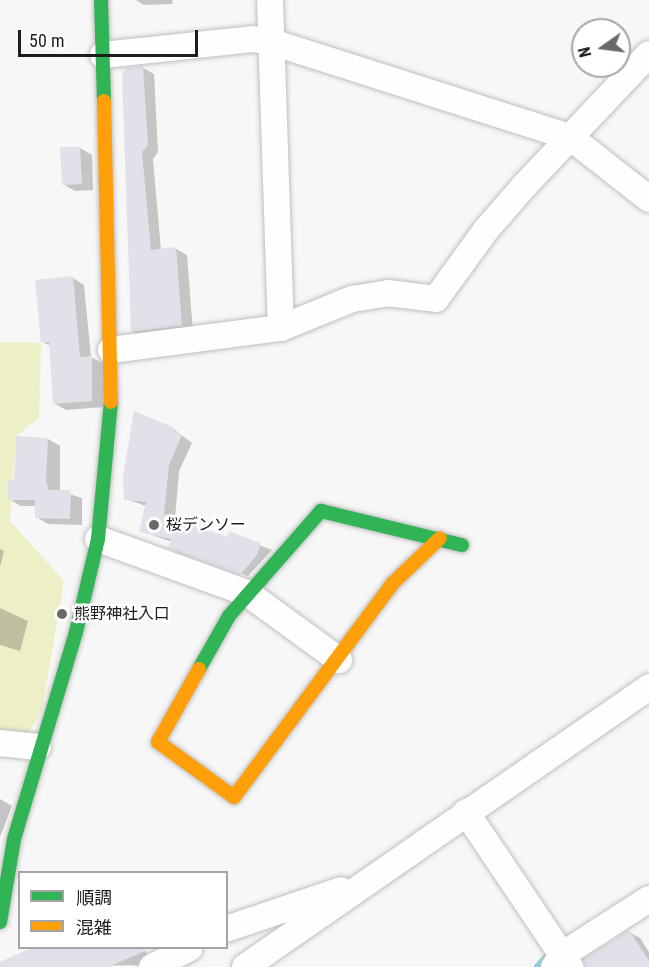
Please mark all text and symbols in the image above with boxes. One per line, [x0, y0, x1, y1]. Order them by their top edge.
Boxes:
scale bar [21, 18, 201, 56]
north arrow [571, 18, 631, 78]
text: 50 m [29, 30, 64, 51]
text: N [575, 45, 595, 59]
place label: 桜デンソー [166, 515, 246, 535]
marker: 桜デンソー [147, 518, 161, 532]
place label: 熊野神社入口 [74, 604, 170, 624]
marker: 熊野神社入口 [55, 607, 69, 621]
legend [18, 871, 228, 949]
text: 順調 [76, 887, 112, 908]
text: 混雑 [76, 917, 112, 938]

